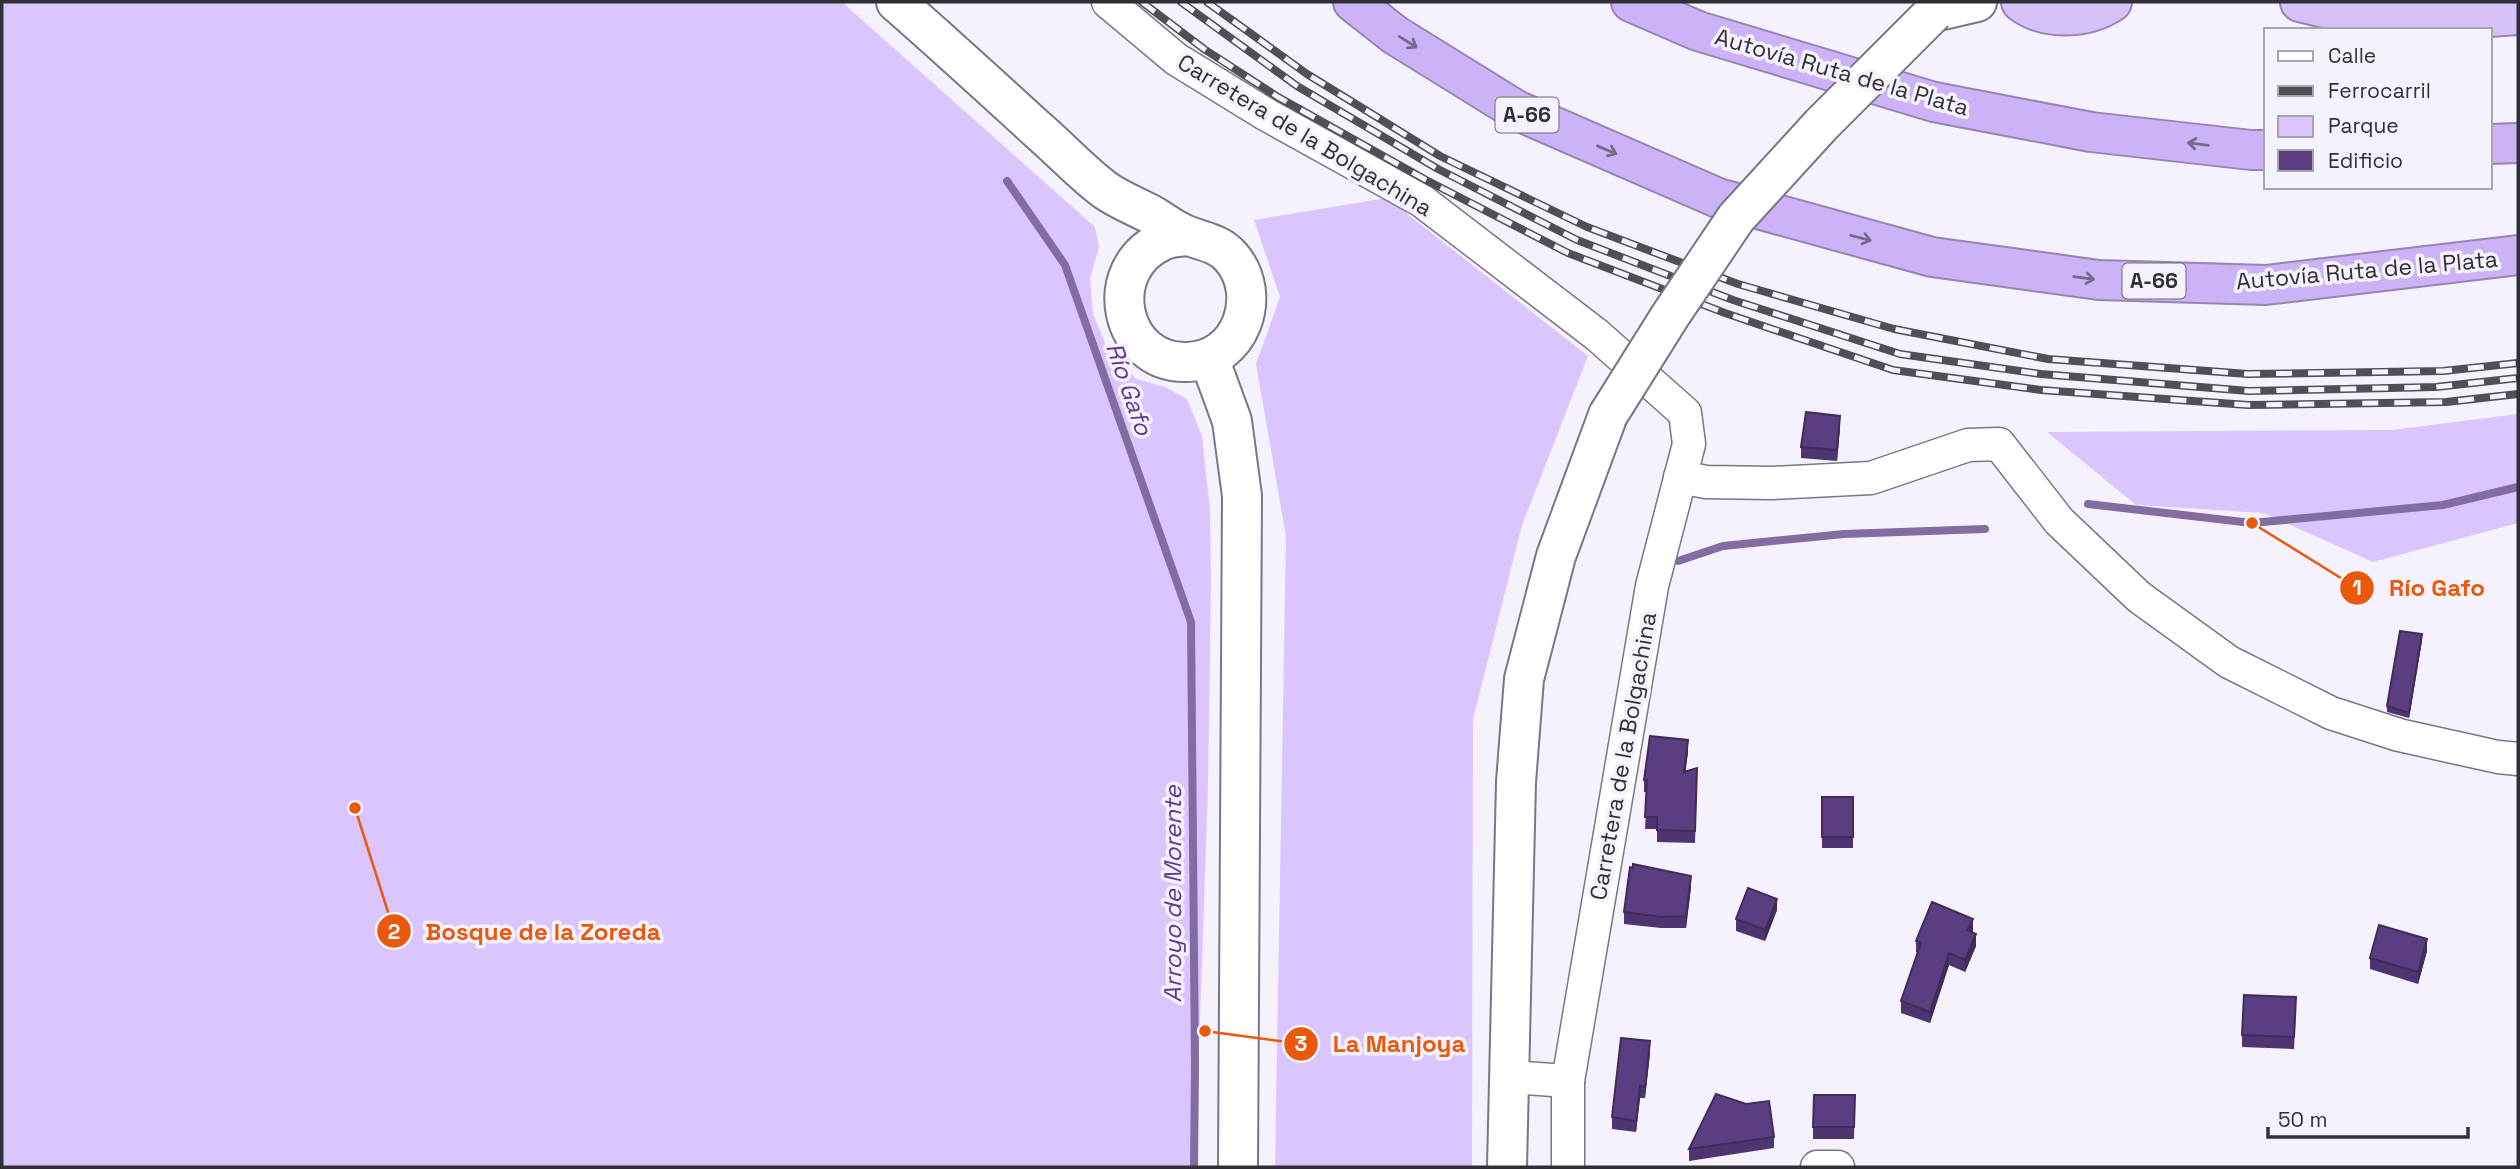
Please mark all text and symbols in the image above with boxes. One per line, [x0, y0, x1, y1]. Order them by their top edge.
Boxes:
street label: Autovía Ruta de la Plata [1712, 21, 1972, 123]
legend [2264, 28, 2492, 189]
one-way arrow [1397, 36, 1417, 50]
text: Calle [2328, 42, 2376, 69]
street label: Carretera de la Bolgachina [1172, 47, 1438, 223]
text: Ferrocarril [2328, 77, 2431, 104]
road number: A-66 [1496, 97, 1558, 132]
text: Parque [2328, 112, 2399, 139]
one-way arrow [2188, 138, 2210, 151]
one-way arrow [1596, 144, 1618, 157]
text: Edificio [2328, 147, 2403, 174]
one-way arrow [1849, 232, 1872, 245]
street label: Autovía Ruta de la Plata [2235, 244, 2499, 296]
road number: A-66 [2122, 264, 2186, 298]
one-way arrow [2072, 271, 2095, 284]
water label: Río Gafo [1099, 339, 1160, 440]
callout: Río Gafo [2340, 565, 2499, 610]
text: Río Gafo [2389, 572, 2485, 603]
text: 1 [2352, 574, 2362, 601]
street label: Carretera de la Bolgachina [1583, 610, 1663, 902]
water label: Arroyo de Morente [1157, 785, 1188, 1002]
callout: Bosque de la Zoreda [376, 909, 674, 954]
text: Bosque de la Zoreda [425, 916, 661, 947]
text: 2 [388, 918, 400, 945]
callout: La Manjoya [1283, 1022, 1479, 1067]
text: La Manjoya [1333, 1028, 1465, 1059]
text: 3 [1295, 1030, 1307, 1057]
scale bar [2268, 1096, 2468, 1140]
text: 50 m [2278, 1106, 2328, 1133]

